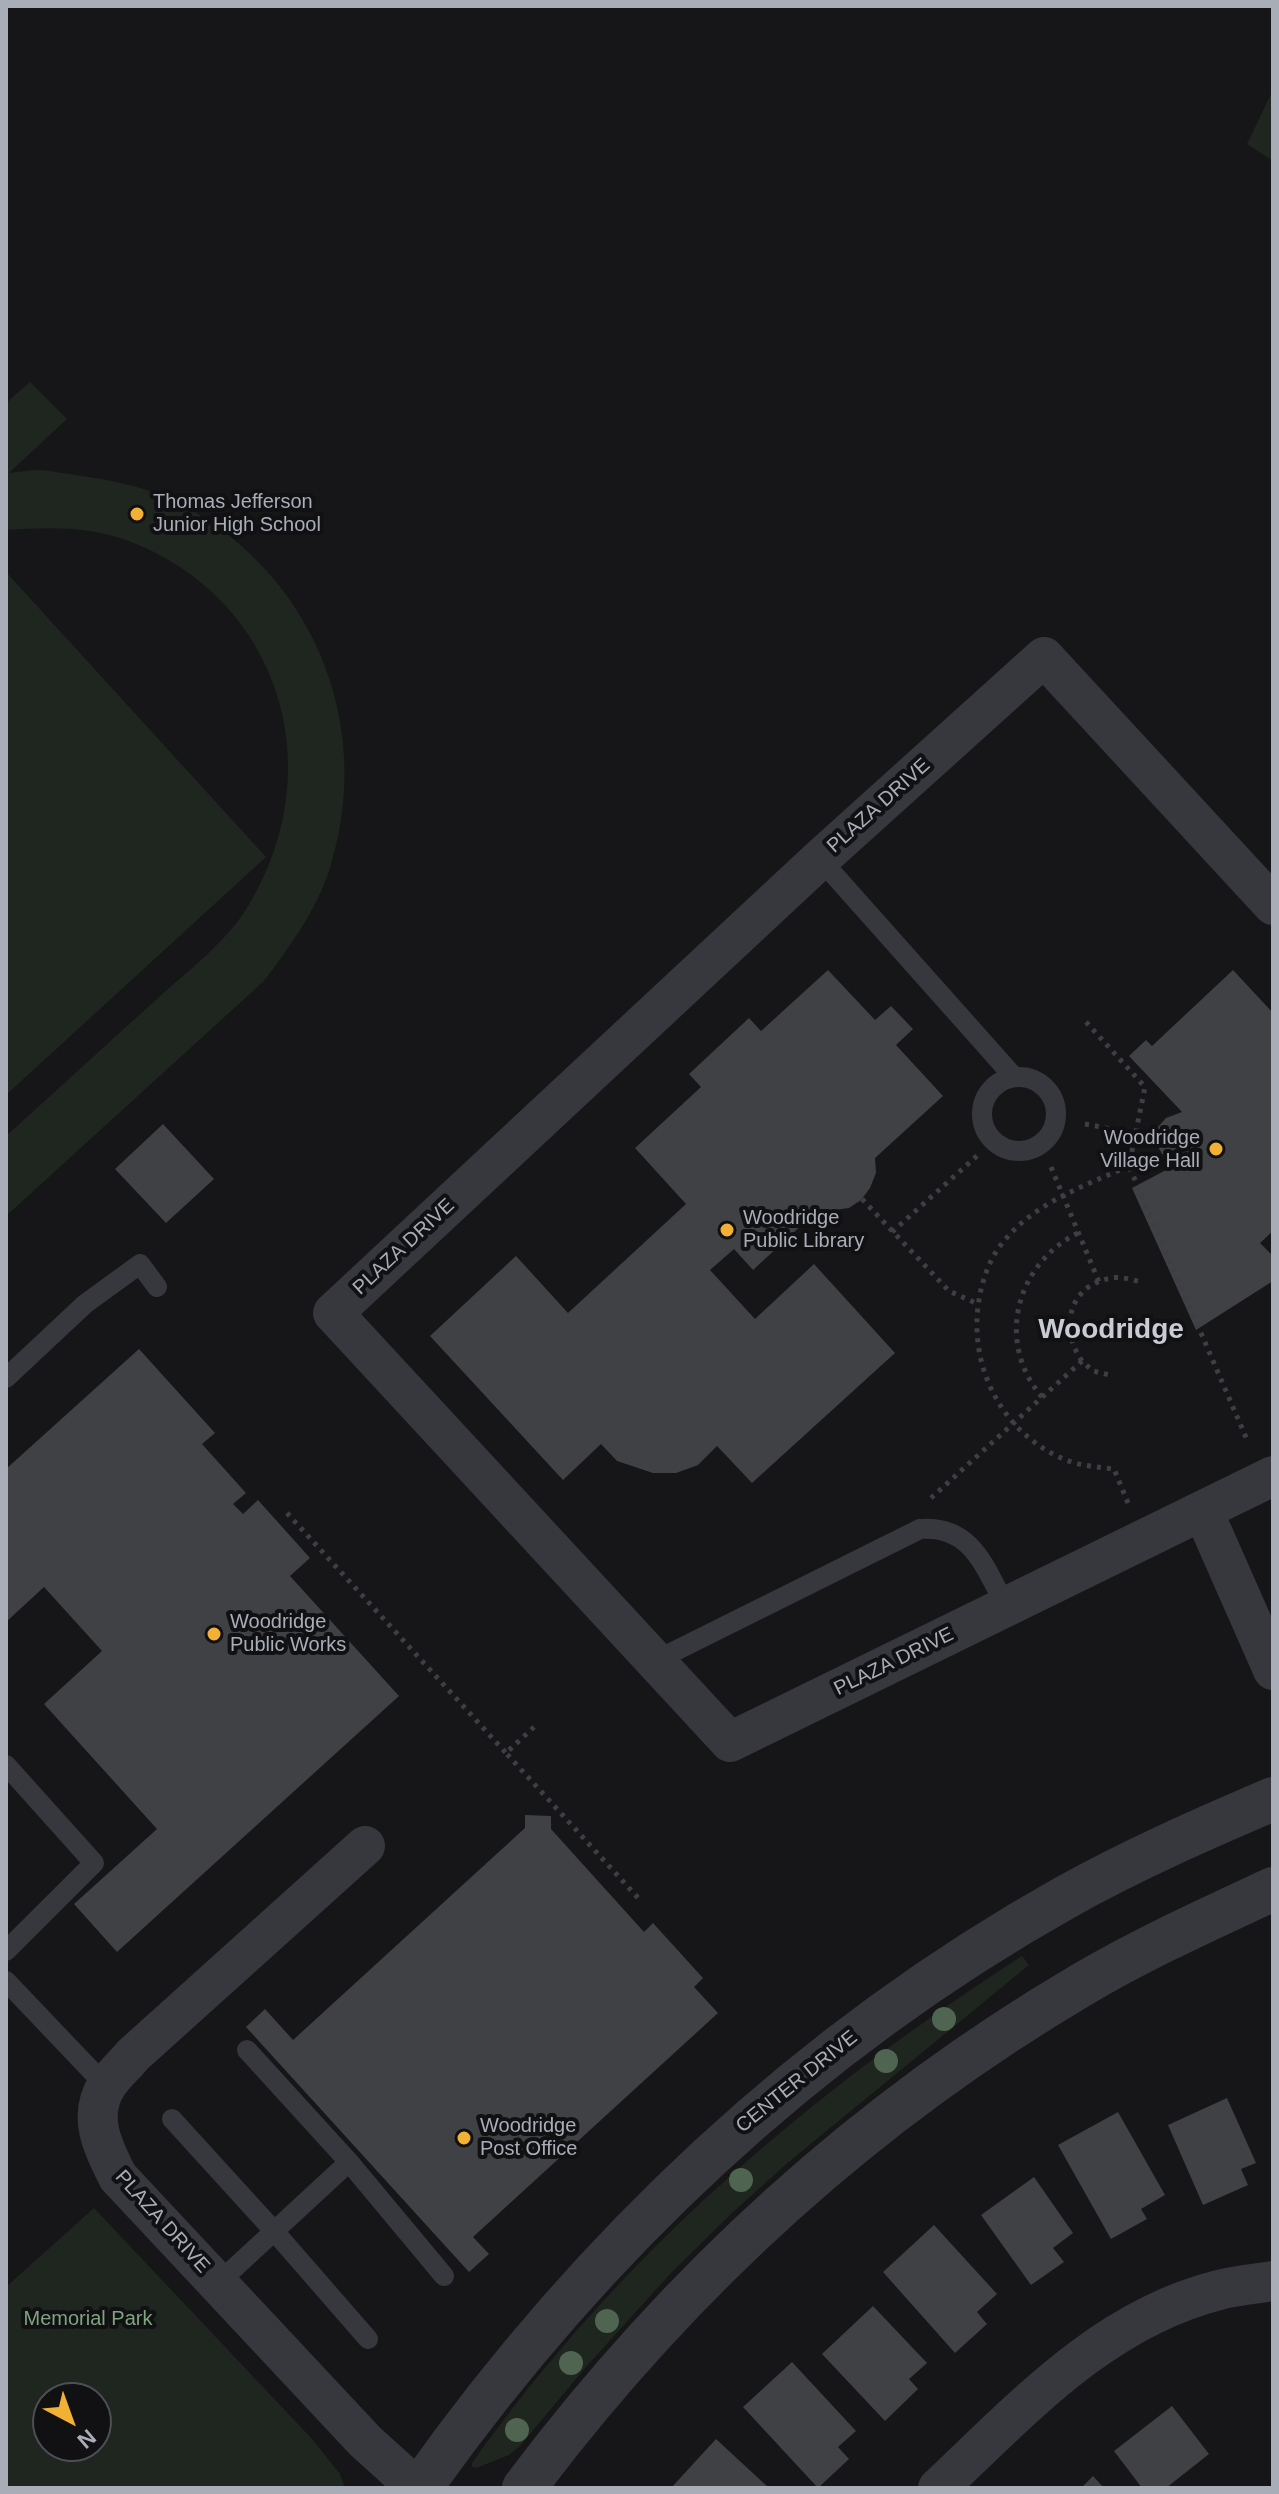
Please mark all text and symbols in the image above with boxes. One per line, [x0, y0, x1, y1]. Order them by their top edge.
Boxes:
place label: Thomas Jefferson Junior High School [153, 490, 321, 537]
marker: Thomas Jefferson Junior High School [128, 505, 146, 523]
street label: PLAZA DRIVE [823, 754, 935, 858]
place label: Woodridge Village Hall [1100, 1126, 1200, 1173]
marker: Woodridge Village Hall [1207, 1140, 1225, 1158]
street label: PLAZA DRIVE [348, 1194, 460, 1300]
place label: Woodridge Public Library [743, 1206, 864, 1253]
marker: Woodridge Public Library [718, 1221, 736, 1239]
district label: Woodridge [1038, 1313, 1184, 1347]
place label: Woodridge Public Works [230, 1610, 346, 1657]
street label: PLAZA DRIVE [830, 1623, 958, 1701]
marker: Woodridge Public Works [205, 1625, 223, 1643]
street label: CENTER DRIVE [732, 2026, 862, 2138]
place label: Woodridge Post Office [480, 2114, 577, 2161]
marker: Woodridge Post Office [455, 2129, 473, 2147]
street label: PLAZA DRIVE [110, 2166, 214, 2278]
park label: Memorial Park [24, 2307, 152, 2331]
north arrow [32, 2382, 112, 2462]
text: N [73, 2424, 101, 2454]

